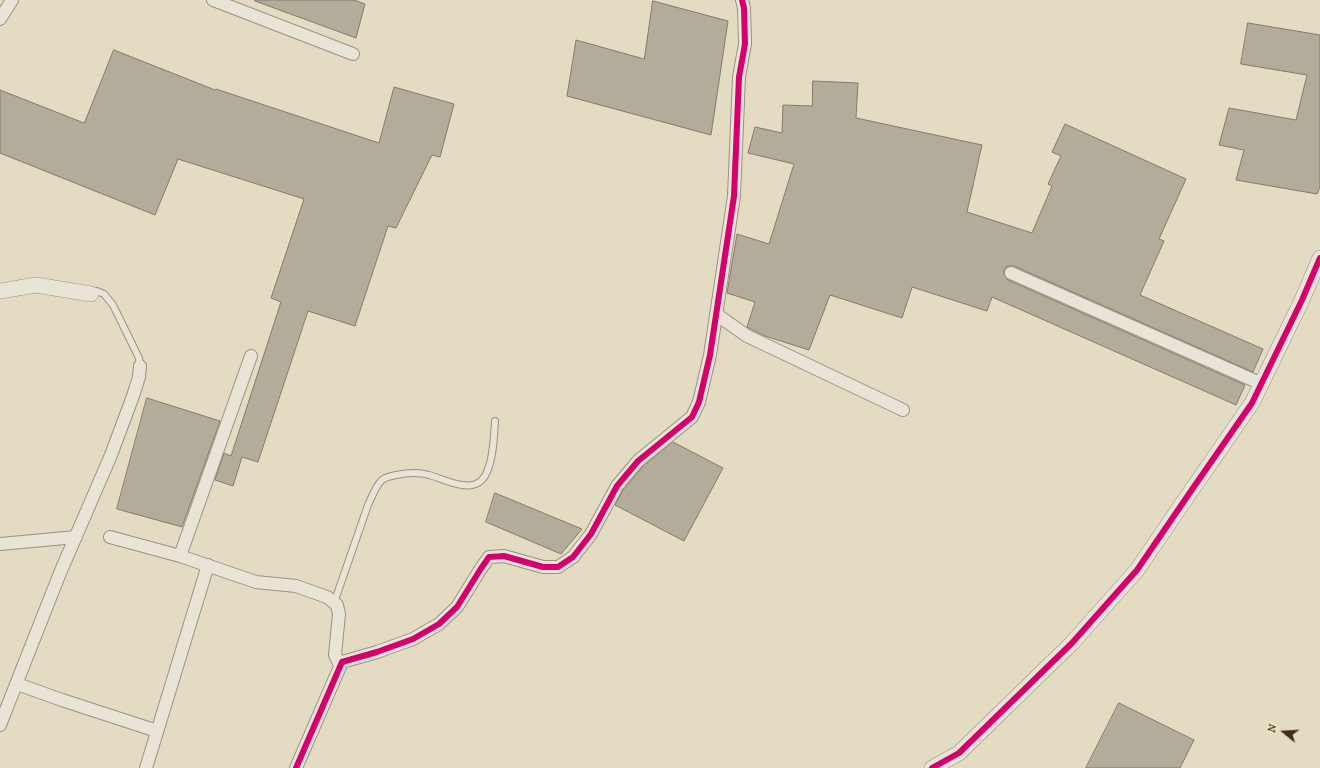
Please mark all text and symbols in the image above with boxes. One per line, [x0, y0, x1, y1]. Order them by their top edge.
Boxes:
north arrow [1264, 712, 1304, 752]
text: N [1265, 722, 1280, 734]

